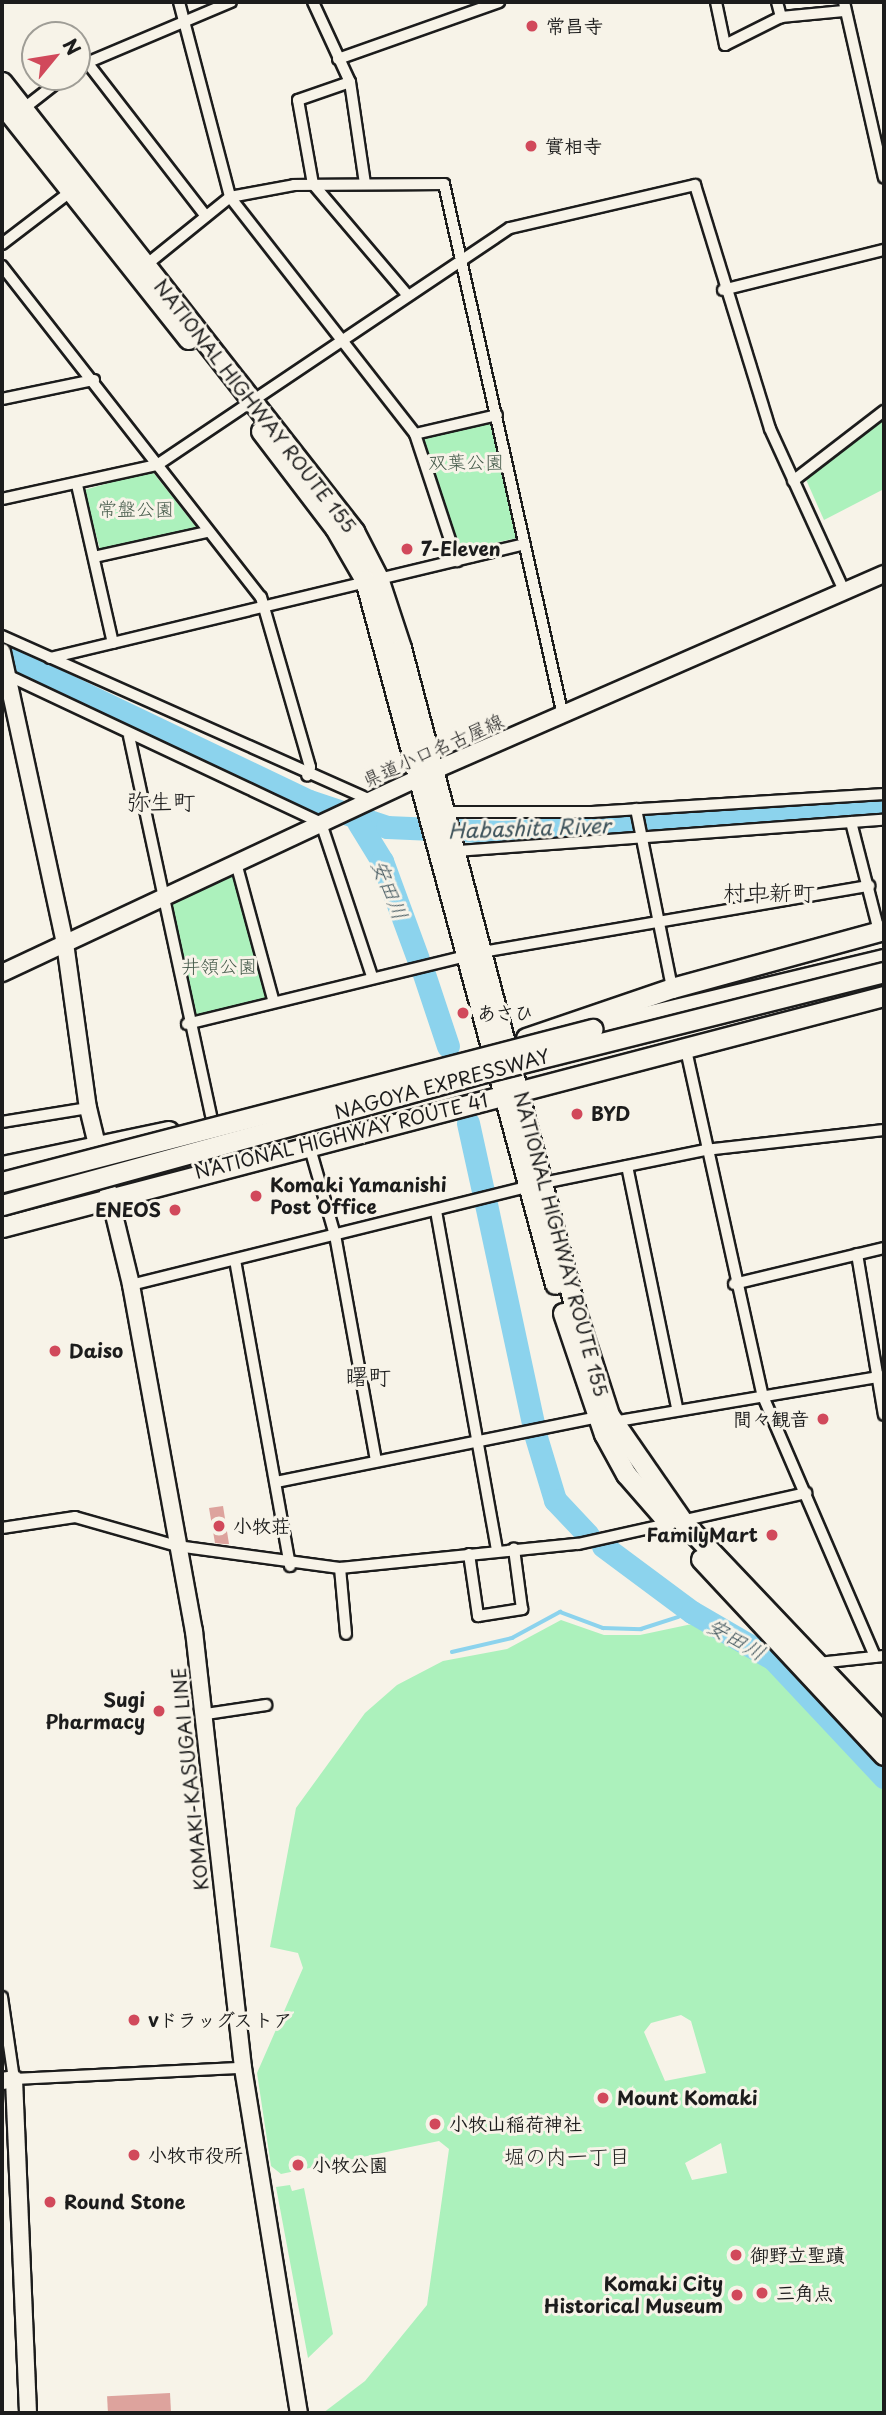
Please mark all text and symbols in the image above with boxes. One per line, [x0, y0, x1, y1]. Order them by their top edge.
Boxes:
place label: 常昌寺 [546, 15, 603, 37]
marker: 常昌寺 [524, 18, 540, 34]
north arrow [21, 21, 91, 91]
text: N [57, 33, 88, 60]
place label: 實相寺 [545, 135, 602, 157]
marker: 實相寺 [523, 138, 539, 154]
street label: NATIONAL HIGHWAY ROUTE 155 [149, 275, 361, 537]
park label: 双葉公園 [428, 451, 504, 473]
park label: 常盤公園 [98, 498, 174, 520]
place label: 7-Eleven [421, 538, 501, 560]
marker: 7-Eleven [399, 541, 415, 557]
street label: 県道小口名古屋線 [359, 709, 507, 791]
district label: 弥生町 [127, 787, 195, 815]
water label: Habashita River [447, 812, 611, 842]
water label: 安田川 [368, 855, 414, 923]
district label: 村中新町 [723, 878, 815, 906]
park label: 井領公園 [181, 955, 257, 977]
place label: あさひ [477, 1002, 534, 1024]
marker: あさひ [455, 1005, 471, 1021]
street label: NAGOYA EXPRESSWAY [333, 1044, 551, 1124]
street label: NATIONAL HIGHWAY ROUTE 41 [191, 1088, 491, 1184]
street label: NATIONAL HIGHWAY ROUTE 155 [509, 1089, 613, 1399]
place label: BYD [591, 1103, 630, 1125]
marker: BYD [569, 1106, 585, 1122]
place label: Komaki Yamanishi Post Office [270, 1174, 447, 1218]
marker: Komaki Yamanishi Post Office [248, 1188, 264, 1204]
place label: ENEOS [95, 1199, 161, 1221]
marker: ENEOS [167, 1202, 183, 1218]
place label: Daiso [69, 1340, 123, 1362]
marker: Daiso [47, 1343, 63, 1359]
district label: 曙町 [345, 1362, 391, 1390]
place label: 間々観音 [733, 1408, 809, 1430]
marker: 間々観音 [815, 1411, 831, 1427]
place label: 小牧荘 [233, 1515, 290, 1537]
marker: 小牧荘 [211, 1518, 227, 1534]
place label: FamilyMart [646, 1524, 758, 1546]
marker: FamilyMart [764, 1527, 780, 1543]
water label: 安田川 [703, 1611, 771, 1665]
street label: KOMAKI-KASUGAI LINE [167, 1666, 213, 1892]
place label: Sugi Pharmacy [45, 1689, 145, 1733]
marker: Sugi Pharmacy [151, 1703, 167, 1719]
place label: vドラッグストア [148, 2009, 292, 2031]
marker: vドラッグストア [126, 2012, 142, 2028]
place label: Mount Komaki [617, 2087, 758, 2109]
marker: Mount Komaki [595, 2090, 611, 2106]
place label: 小牧山稲荷神社 [449, 2113, 582, 2135]
marker: 小牧山稲荷神社 [427, 2116, 443, 2132]
district label: 堀の内一丁目 [504, 2142, 630, 2168]
place label: 小牧市役所 [148, 2144, 243, 2166]
marker: 小牧市役所 [126, 2147, 142, 2163]
place label: 小牧公園 [312, 2154, 388, 2176]
marker: 小牧公園 [290, 2157, 306, 2173]
place label: Round Stone [64, 2191, 184, 2213]
marker: Round Stone [42, 2194, 58, 2210]
place label: 御野立聖蹟 [750, 2244, 845, 2266]
marker: 御野立聖蹟 [728, 2247, 744, 2263]
place label: Komaki City Historical Museum [544, 2273, 723, 2317]
place label: 三角点 [776, 2282, 833, 2304]
marker: 三角点 [754, 2285, 770, 2301]
marker: Komaki City Historical Museum [729, 2287, 745, 2303]

